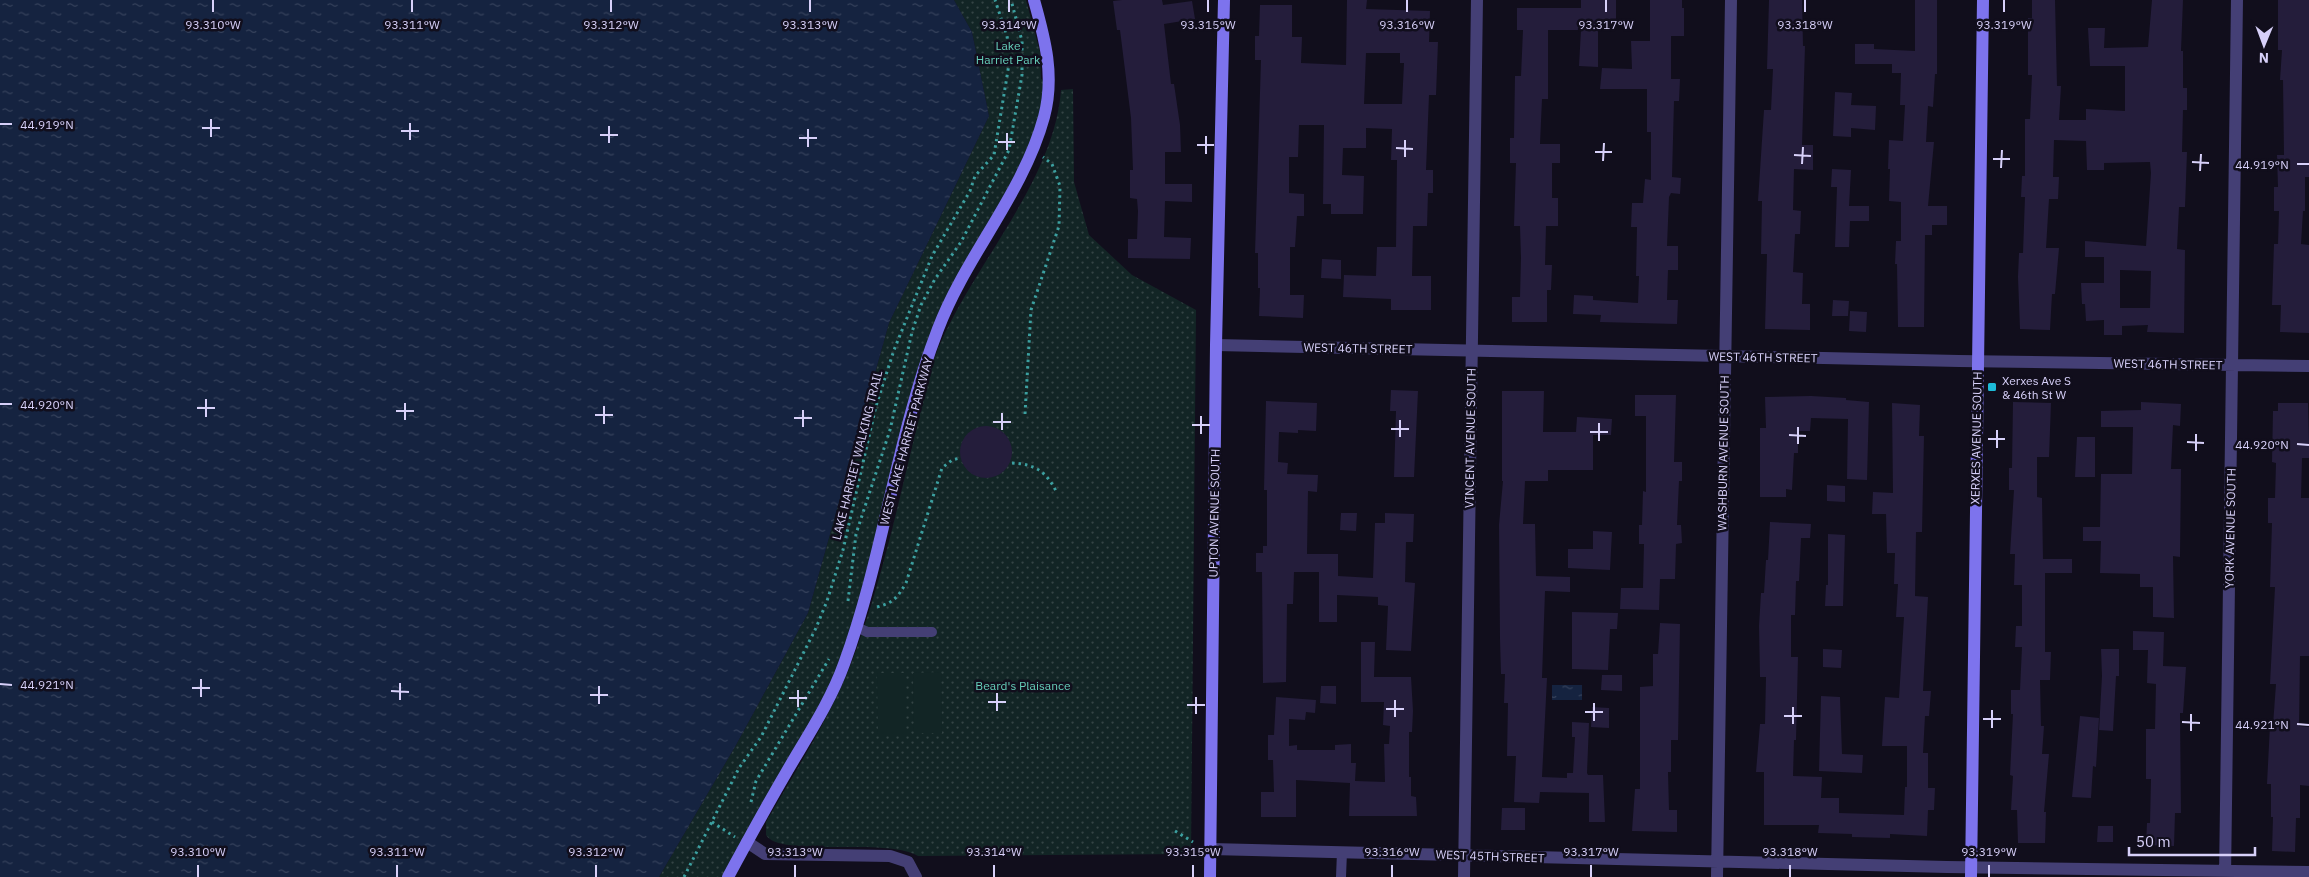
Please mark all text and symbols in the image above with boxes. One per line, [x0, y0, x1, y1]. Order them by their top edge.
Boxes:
text: 93.310°W [185, 17, 241, 32]
text: 93.311°W [384, 17, 440, 32]
text: 93.312°W [583, 17, 639, 32]
text: 93.313°W [782, 17, 838, 32]
text: 93.314°W [981, 17, 1037, 32]
text: 93.315°W [1180, 17, 1236, 32]
text: 93.316°W [1379, 17, 1435, 32]
text: 93.317°W [1578, 17, 1634, 32]
text: 93.318°W [1777, 17, 1833, 32]
text: 93.319°W [1976, 17, 2032, 32]
north arrow [2239, 20, 2289, 70]
park label: Lake Harriet Park [976, 38, 1041, 67]
text: N [2259, 49, 2269, 67]
text: 44.919°N [20, 117, 74, 132]
text: 44.919°N [2235, 157, 2289, 172]
street label: WEST 46TH STREET [1303, 340, 1413, 356]
street label: WEST 46TH STREET [1708, 349, 1818, 365]
street label: WEST LAKE HARRIET PARKWAY [876, 356, 936, 526]
street label: WEST 46TH STREET [2113, 356, 2223, 372]
street label: VINCENT AVENUE SOUTH [1461, 368, 1479, 508]
street label: LAKE HARRIET WALKING TRAIL [829, 369, 885, 541]
street label: XERXES AVENUE SOUTH [1967, 371, 1985, 505]
place label: Xerxes Ave S & 46th St W [2002, 373, 2071, 402]
street label: WASHBURN AVENUE SOUTH [1714, 375, 1732, 531]
marker: Xerxes Ave S & 46th St W [1986, 381, 1998, 393]
text: 44.920°N [20, 397, 74, 412]
text: 44.920°N [2235, 437, 2289, 452]
street label: UPTON AVENUE SOUTH [1205, 449, 1223, 577]
street label: YORK AVENUE SOUTH [2221, 468, 2239, 588]
text: 44.921°N [20, 677, 74, 692]
park label: Beard's Plaisance [975, 678, 1071, 693]
text: 44.921°N [2235, 717, 2289, 732]
scale bar [2129, 824, 2255, 856]
text: 50 m [2136, 832, 2171, 851]
text: 93.310°W [170, 844, 226, 859]
text: 93.311°W [369, 844, 425, 859]
text: 93.312°W [568, 844, 624, 859]
text: 93.313°W [767, 844, 823, 859]
text: 93.314°W [966, 844, 1022, 859]
text: 93.315°W [1165, 844, 1221, 859]
text: 93.316°W [1364, 844, 1420, 859]
text: 93.317°W [1563, 844, 1619, 859]
text: 93.318°W [1762, 844, 1818, 859]
text: 93.319°W [1961, 844, 2017, 859]
street label: WEST 45TH STREET [1435, 847, 1545, 865]

